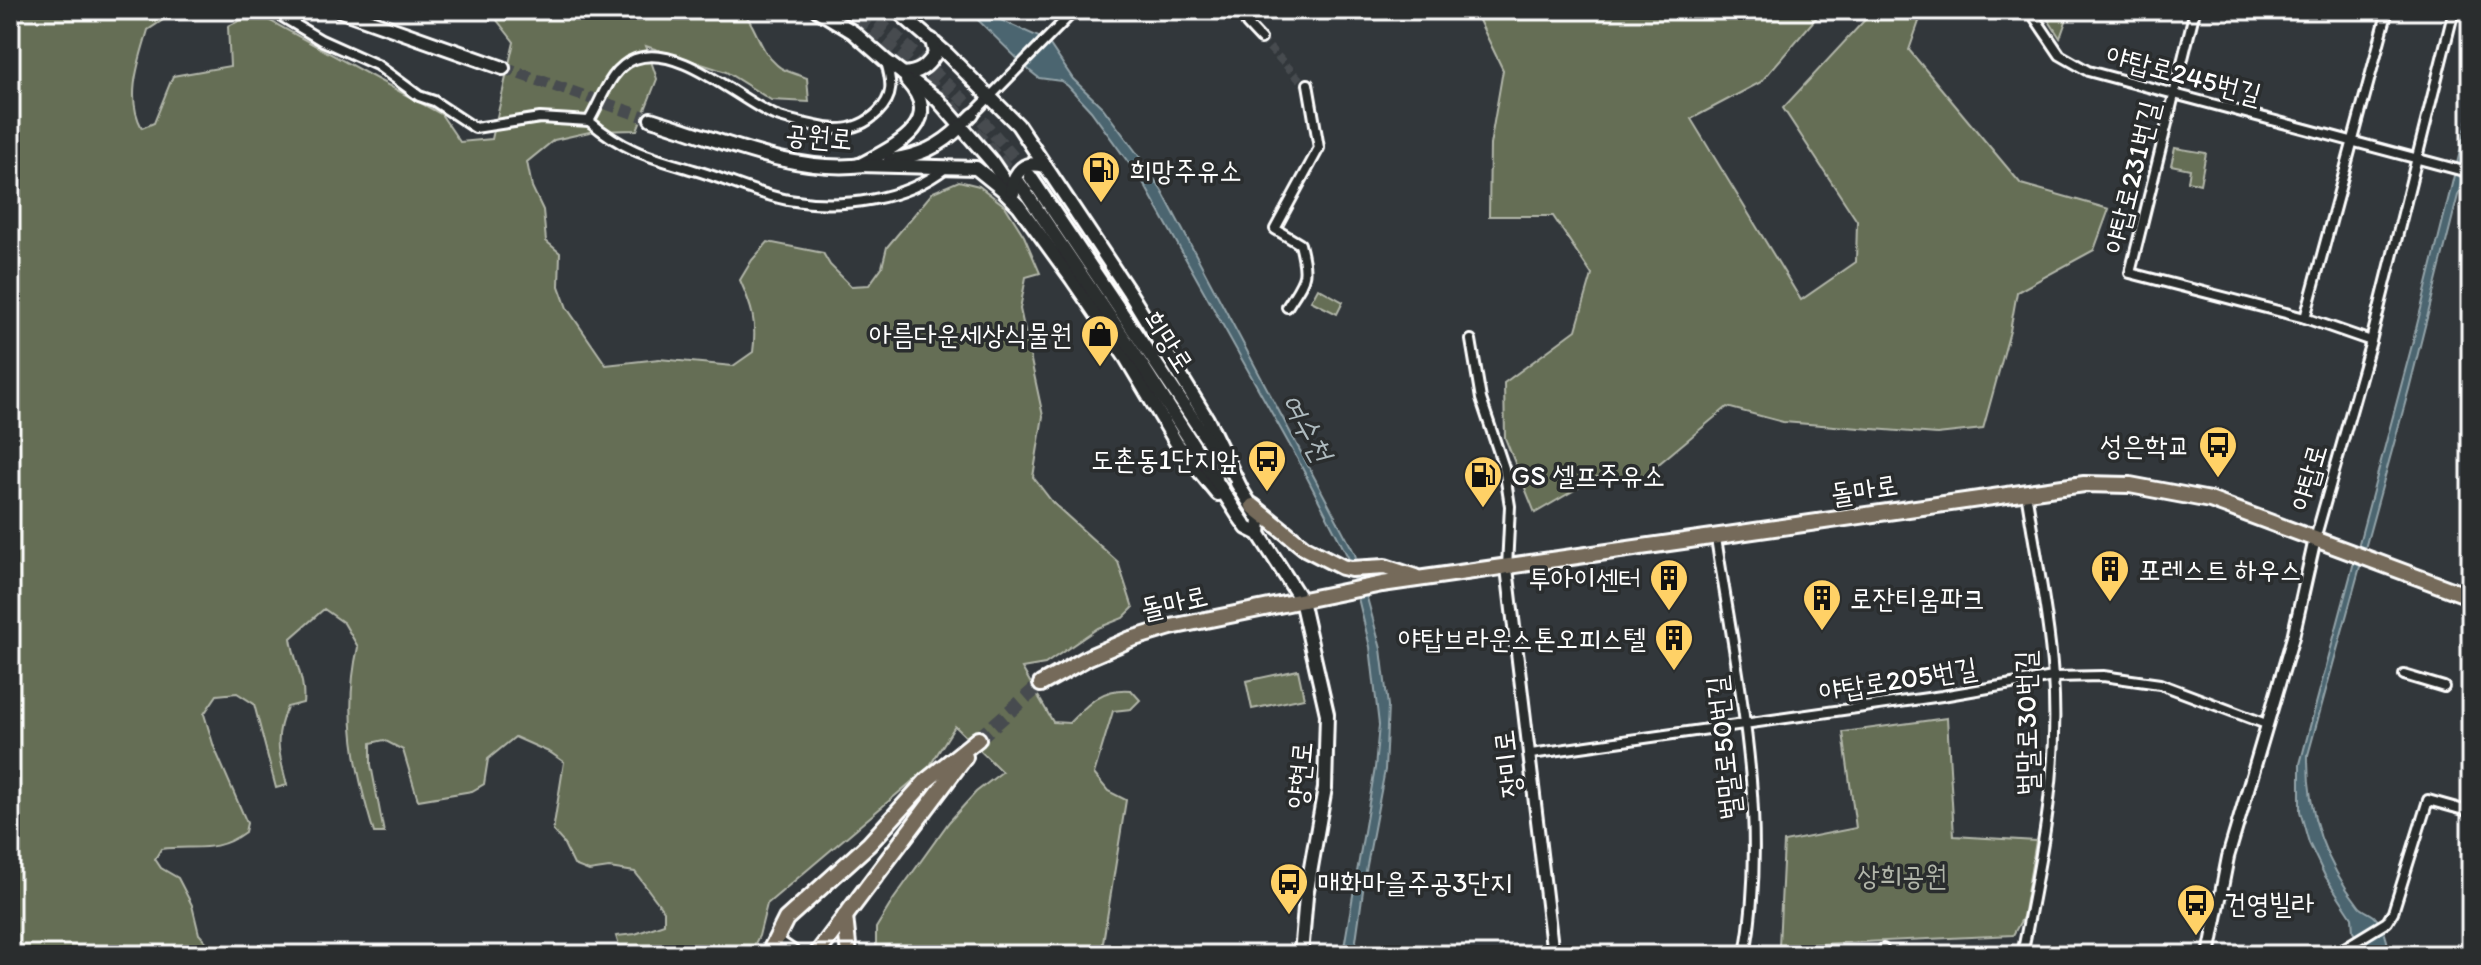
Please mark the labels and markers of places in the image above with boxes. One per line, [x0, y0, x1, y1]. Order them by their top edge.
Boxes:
fuel station icon: 희망주유소 [1080, 149, 1122, 204]
place label: 희망주유소 [1129, 153, 1242, 187]
shop icon: 아름다운세상식물원 [1079, 313, 1121, 368]
place label: 아름다운세상식물원 [869, 317, 1072, 351]
bus stop icon: 성은학교 [2197, 424, 2239, 479]
place label: 성은학교 [2100, 428, 2190, 462]
bus stop icon: 도촌동1단지앞 [1246, 438, 1288, 493]
place label: 도촌동1단지앞 [1091, 442, 1239, 476]
fuel station icon: GS 셀프주유소 [1462, 454, 1504, 509]
place label: GS 셀프주유소 [1511, 458, 1665, 492]
building icon: 포레스트 하우스 [2089, 548, 2131, 603]
place label: 포레스트 하우스 [2138, 552, 2302, 586]
building icon: 투아이센터 [1648, 557, 1690, 612]
place label: 투아이센터 [1528, 561, 1641, 595]
building icon: 로잔티움파크 [1801, 577, 1843, 632]
place label: 로잔티움파크 [1850, 581, 1985, 615]
building icon: 야탑브라운스톤오피스텔 [1653, 617, 1695, 672]
place label: 야탑브라운스톤오피스텔 [1398, 621, 1646, 655]
bus stop icon: 매화마을주공3단지 [1268, 861, 1310, 916]
place label: 매화마을주공3단지 [1317, 865, 1513, 899]
bus stop icon: 건영빌라 [2175, 882, 2217, 937]
place label: 건영빌라 [2224, 886, 2315, 920]

